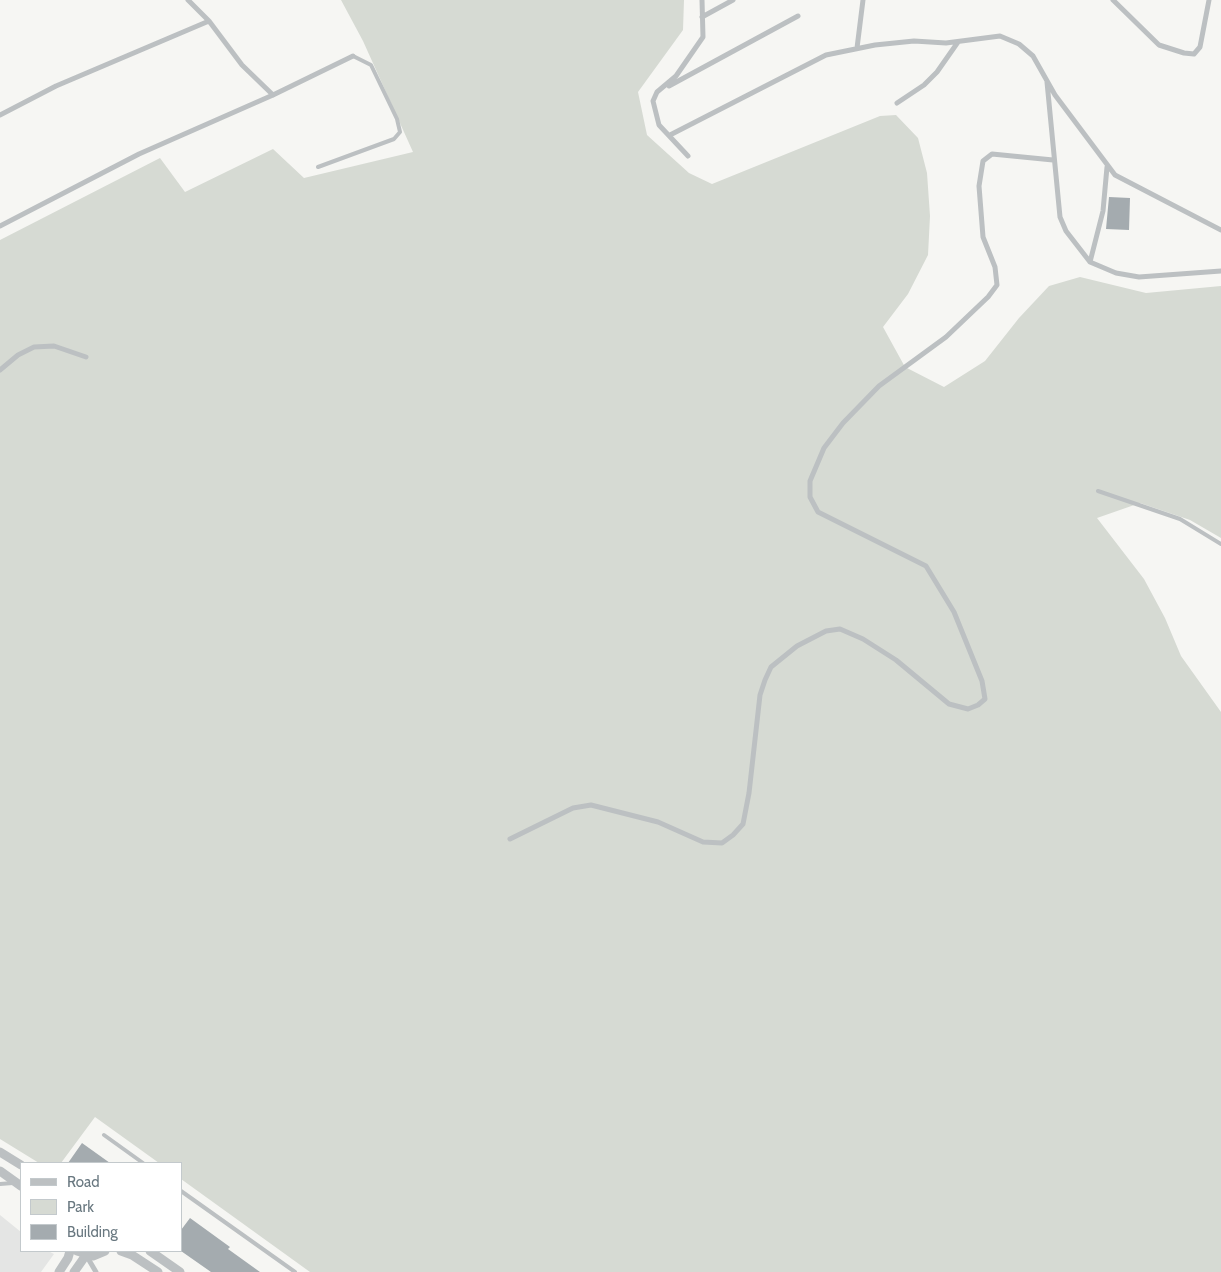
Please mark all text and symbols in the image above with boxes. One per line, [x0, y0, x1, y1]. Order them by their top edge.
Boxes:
legend [20, 1162, 182, 1252]
text: Road [67, 1173, 100, 1191]
text: Park [67, 1198, 94, 1216]
text: Building [67, 1223, 118, 1241]

